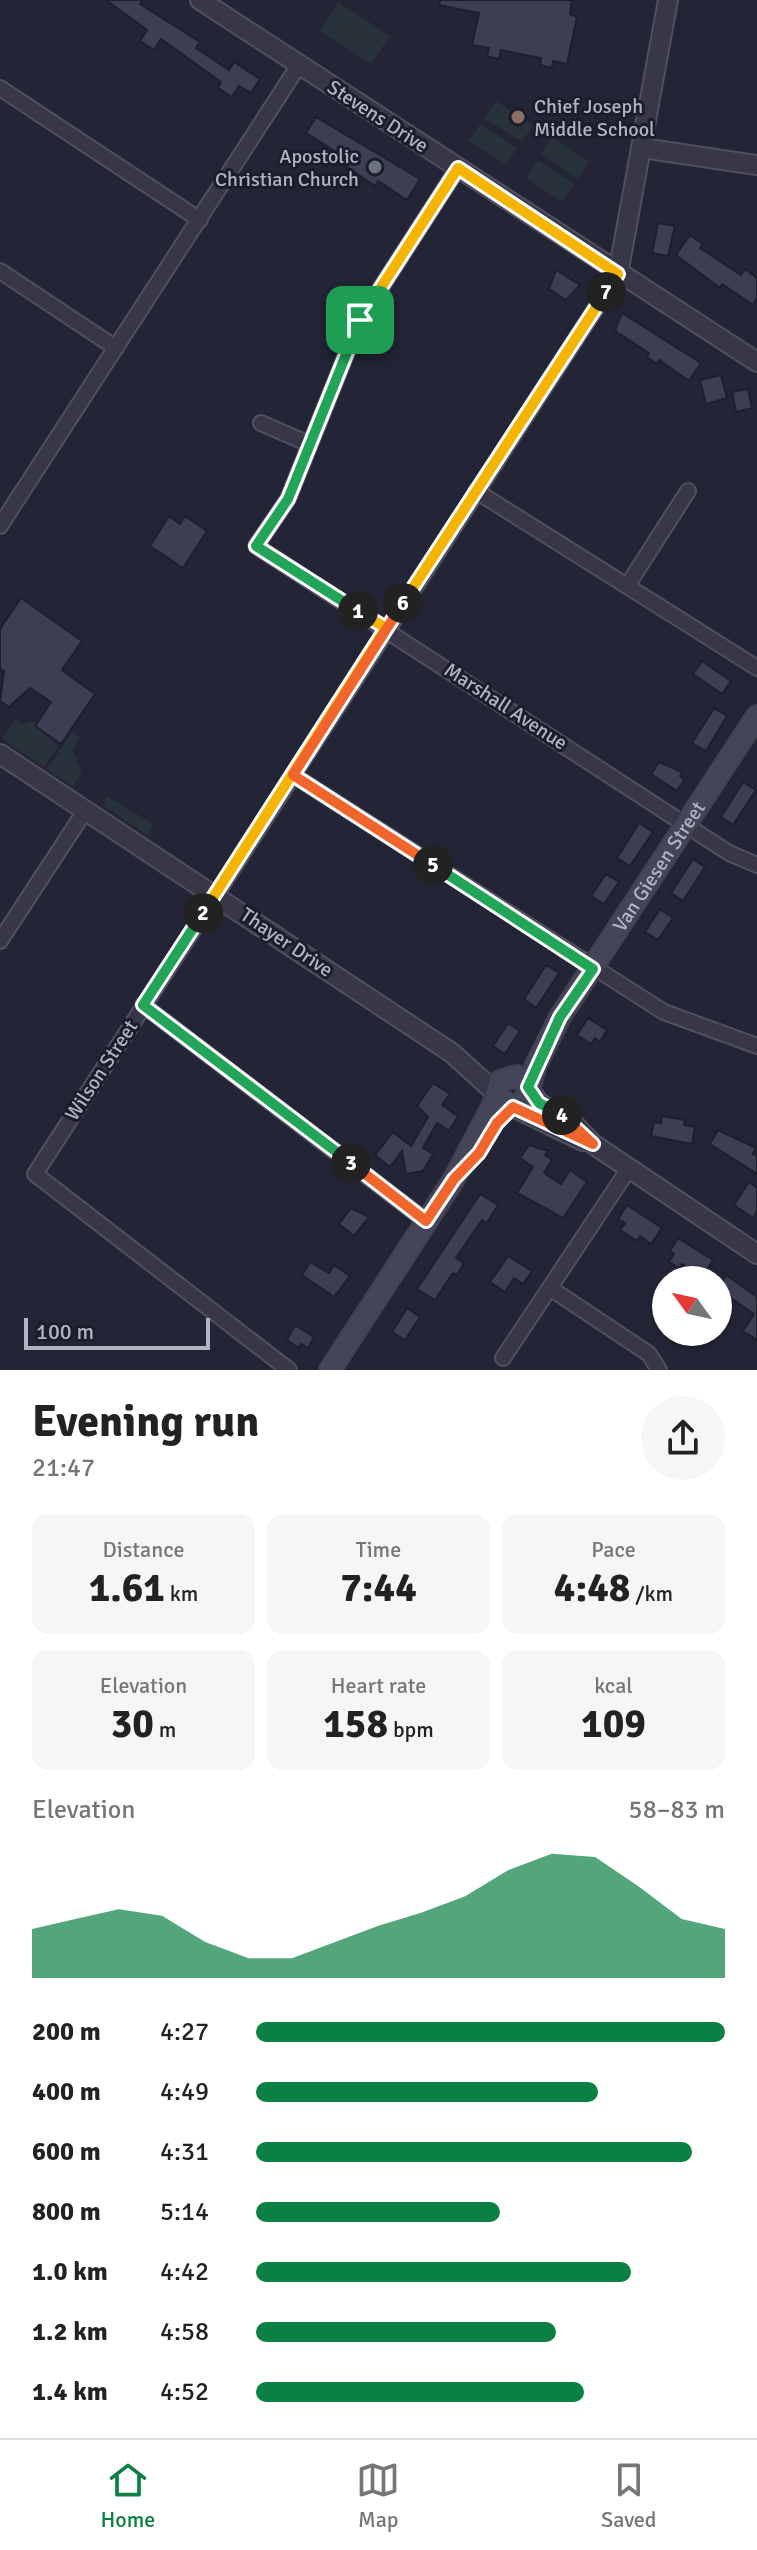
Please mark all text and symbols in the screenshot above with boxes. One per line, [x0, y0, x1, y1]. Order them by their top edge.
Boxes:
street label: Stevens Drive [323, 75, 433, 158]
place label: Chief Joseph Middle School [534, 94, 655, 142]
marker: Chief Joseph Middle School [509, 108, 527, 126]
place label: Apostolic Christian Church [215, 144, 359, 192]
marker: Apostolic Christian Church [366, 158, 384, 176]
pin: 7 [586, 272, 626, 312]
text: 7 [600, 278, 612, 305]
pin [326, 286, 394, 354]
icon: arrive [338, 298, 382, 342]
pin: 6 [383, 583, 423, 623]
text: 6 [397, 589, 409, 616]
pin: 1 [338, 591, 378, 631]
text: 1 [352, 597, 364, 624]
street label: Marshall Avenue [439, 657, 572, 756]
street label: Van Giesen Street [607, 797, 711, 936]
pin: 5 [413, 845, 453, 885]
text: 5 [427, 851, 439, 878]
pin: 2 [183, 893, 223, 933]
text: 2 [197, 899, 209, 926]
street label: Thayer Drive [236, 902, 338, 982]
street label: Wilson Street [60, 1015, 143, 1125]
pin: 4 [542, 1095, 582, 1135]
text: 4 [556, 1101, 568, 1128]
pin: 3 [331, 1143, 371, 1183]
text: 3 [345, 1149, 357, 1176]
north arrow [652, 1266, 732, 1346]
map controls [652, 1266, 732, 1346]
scale bar [24, 1314, 210, 1350]
text: 100 m [36, 1318, 94, 1345]
text: Evening run [32, 1395, 259, 1449]
button: share [641, 1396, 725, 1480]
text: 21:47 [32, 1452, 95, 1484]
text: Distance [103, 1536, 184, 1563]
text: Time [356, 1536, 401, 1563]
text: Pace [591, 1536, 636, 1563]
text: 1.61 [89, 1563, 165, 1613]
text: 7:44 [340, 1563, 417, 1613]
text: 4:48 [554, 1563, 630, 1613]
text: km [165, 1580, 198, 1607]
text: /km [630, 1580, 673, 1607]
text: Elevation [100, 1672, 187, 1699]
text: Heart rate [331, 1672, 426, 1699]
text: kcal [594, 1672, 633, 1699]
text: 30 [111, 1699, 154, 1749]
text: 158 [323, 1699, 388, 1749]
text: 109 [581, 1699, 646, 1749]
text: m [154, 1716, 176, 1743]
text: bpm [388, 1716, 434, 1743]
text: Elevation [32, 1794, 136, 1826]
text: 58–83 m [629, 1794, 725, 1826]
text: 200 m [32, 2016, 101, 2048]
text: 4:27 [160, 2016, 209, 2048]
text: 400 m [32, 2076, 101, 2108]
text: 4:49 [160, 2076, 209, 2108]
text: 600 m [32, 2136, 101, 2168]
text: 4:31 [160, 2136, 209, 2168]
text: 800 m [32, 2196, 101, 2228]
text: 5:14 [160, 2196, 209, 2228]
text: 1.0 km [32, 2256, 108, 2288]
text: 4:42 [160, 2256, 209, 2288]
text: 1.2 km [32, 2316, 108, 2348]
text: 4:58 [160, 2316, 209, 2348]
text: 1.4 km [32, 2376, 108, 2408]
text: 4:52 [160, 2376, 209, 2408]
tab: Home [100, 2458, 155, 2533]
tab: Map [356, 2458, 400, 2533]
tab: Saved [601, 2458, 657, 2533]

